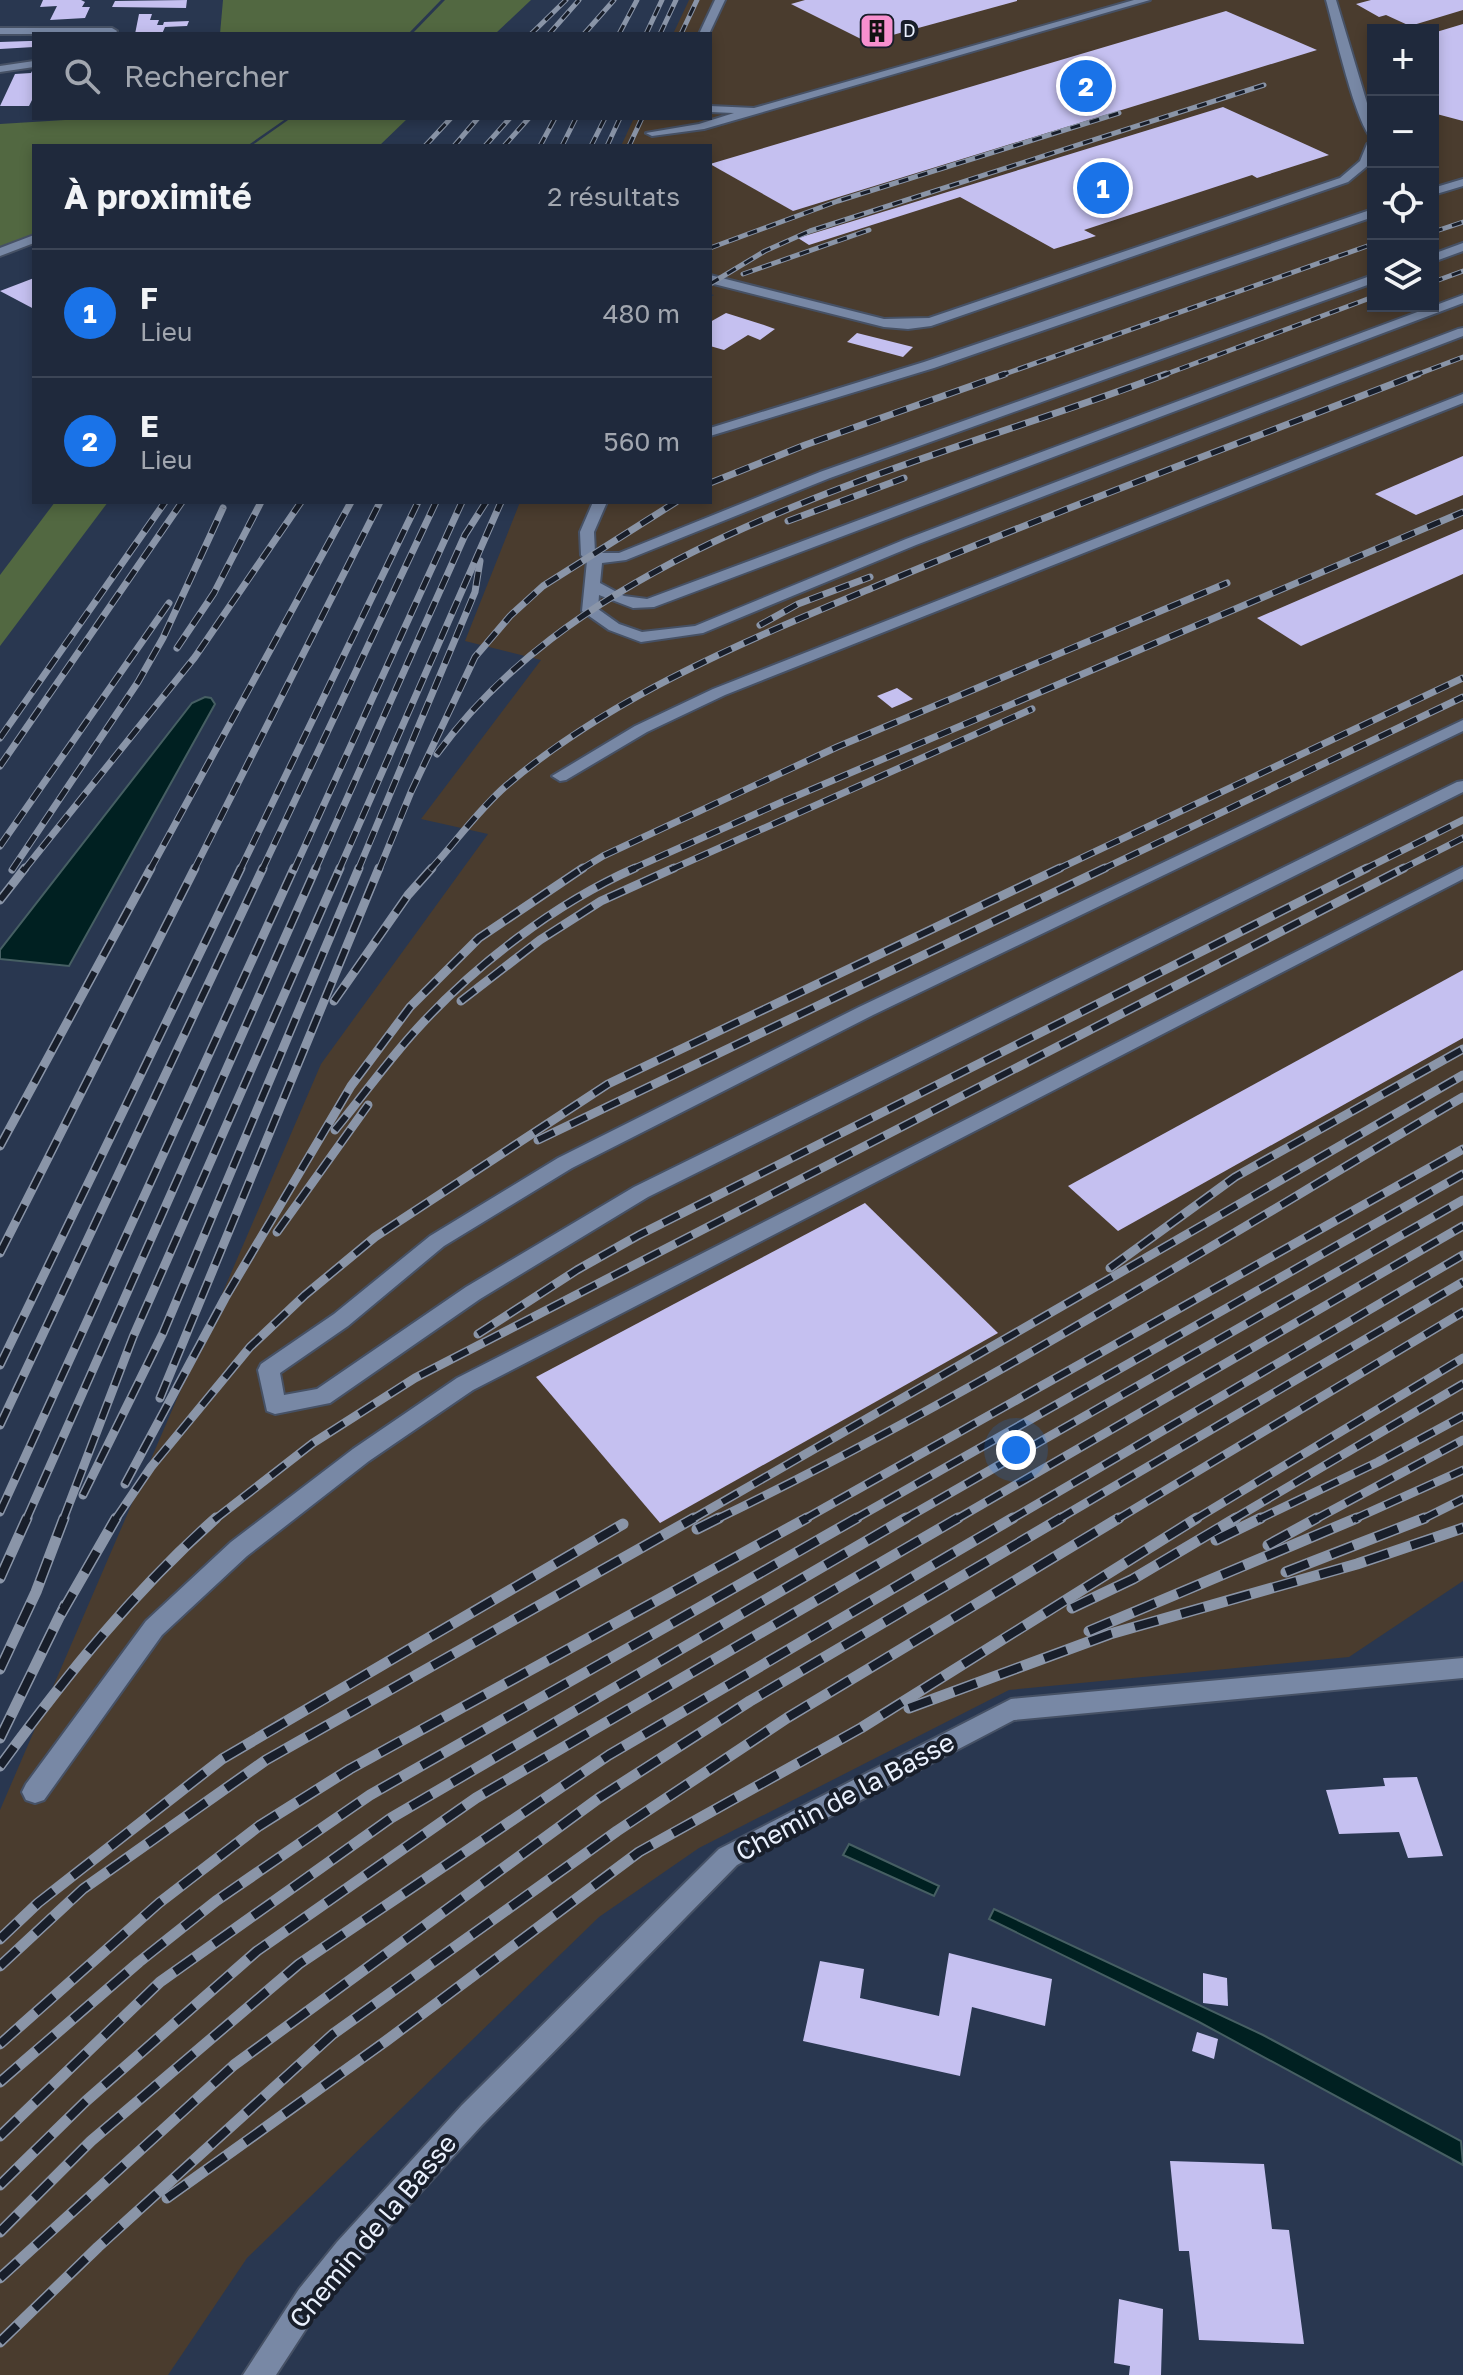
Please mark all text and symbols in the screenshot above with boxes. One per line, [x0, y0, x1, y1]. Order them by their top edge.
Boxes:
building icon: D [858, 12, 896, 50]
place label: D [903, 19, 916, 41]
map controls [1367, 24, 1439, 312]
button: + [1367, 24, 1439, 96]
search box [32, 32, 712, 120]
icon: search [60, 54, 104, 98]
pin: 2 [1060, 56, 1112, 116]
text: Rechercher [124, 58, 289, 94]
button: − [1367, 96, 1439, 168]
pin: 1 [1077, 158, 1129, 218]
button: locate [1367, 168, 1439, 240]
text: À proximité [64, 176, 252, 216]
text: 2 résultats [547, 181, 680, 212]
button: layers [1367, 240, 1439, 312]
text: F [140, 280, 158, 316]
text: 1 [83, 298, 97, 329]
text: 480 m [603, 298, 680, 329]
text: Lieu [140, 316, 193, 347]
text: E [140, 408, 159, 444]
text: 2 [82, 426, 98, 457]
text: 560 m [604, 426, 680, 457]
text: Lieu [140, 444, 193, 475]
your location [996, 1430, 1036, 1470]
street label: Chemin de la Basse [730, 1726, 959, 1867]
street label: Chemin de la Basse [283, 2128, 463, 2334]

